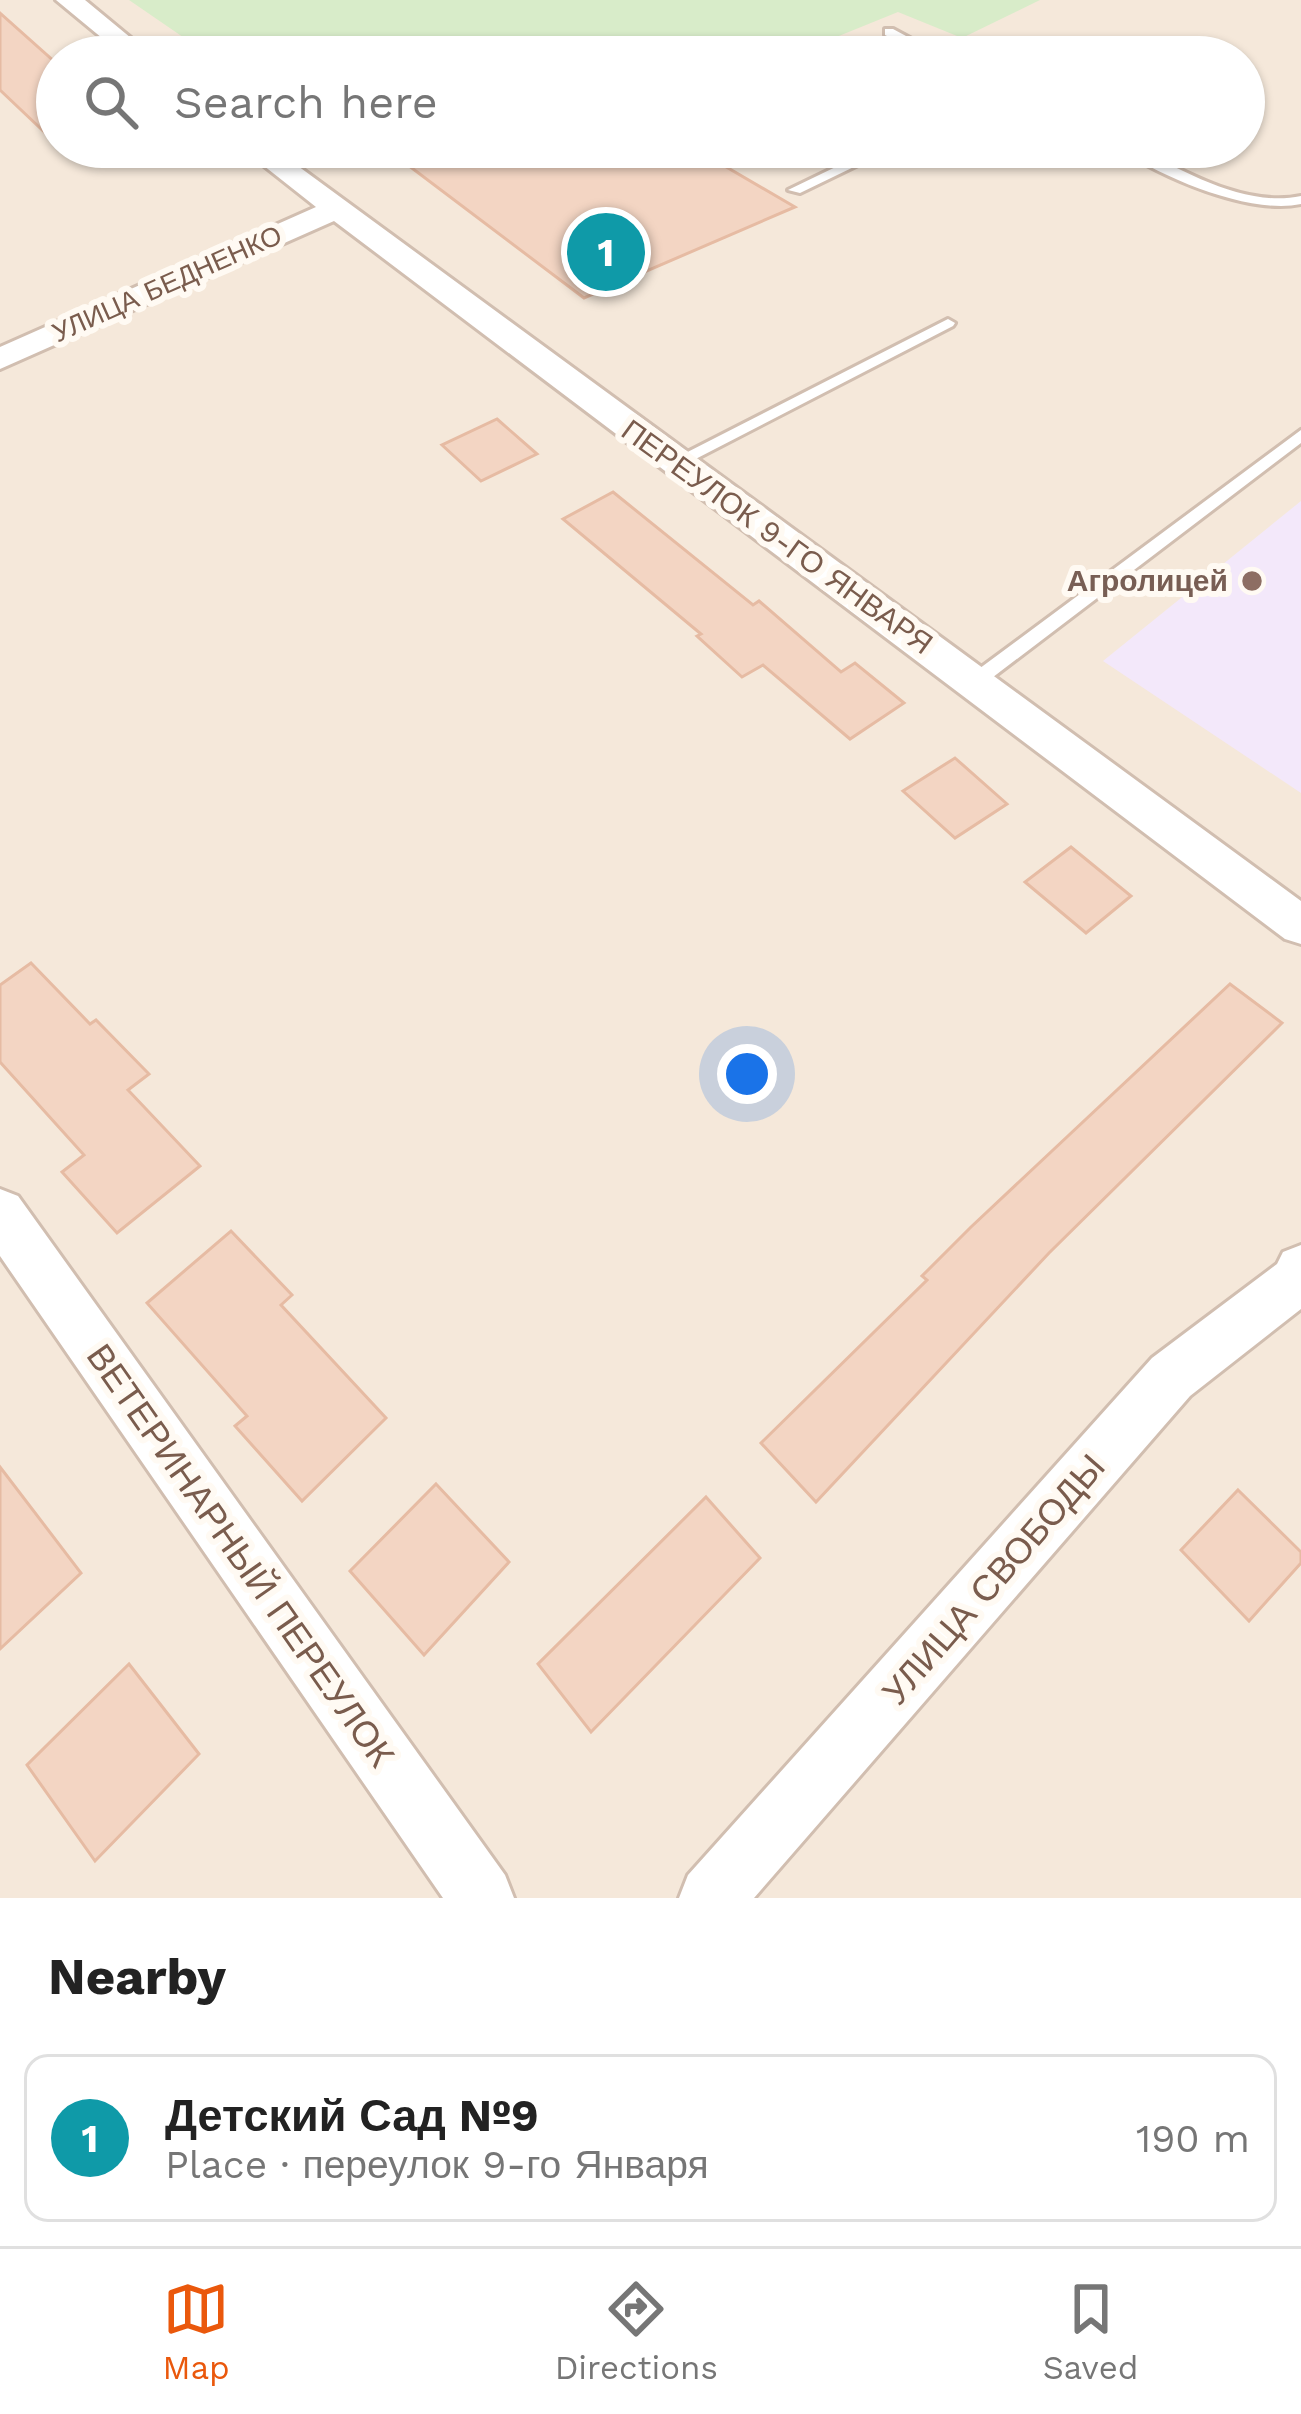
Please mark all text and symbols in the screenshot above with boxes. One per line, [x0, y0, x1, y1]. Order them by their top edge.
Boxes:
search box [36, 36, 1265, 168]
icon: search [78, 69, 144, 135]
text: Search here [174, 76, 438, 129]
pin: 1 [567, 207, 645, 297]
street label: УЛИЦА БЕДНЕНКО [47, 219, 287, 349]
street label: ПЕРЕУЛОК 9-ГО ЯНВАРЯ [615, 412, 940, 661]
place label: Агролицей [1067, 563, 1228, 598]
marker: Агролицей [1239, 568, 1265, 594]
your location [717, 1044, 777, 1104]
street label: ВЕТЕРИНАРНЫЙ ПЕРЕУЛОК [78, 1336, 403, 1775]
street label: УЛИЦА СВОБОДЫ [874, 1446, 1114, 1713]
text: Nearby [48, 1947, 226, 2006]
text: Детский Сад №9 [165, 2089, 539, 2142]
text: 1 [82, 2116, 98, 2161]
text: 190 m [1136, 2116, 1250, 2161]
text: Place · переулок 9-го Января [165, 2142, 709, 2187]
tab: Map [162, 2276, 230, 2387]
tab: Directions [555, 2276, 718, 2387]
tab: Saved [1043, 2276, 1139, 2387]

